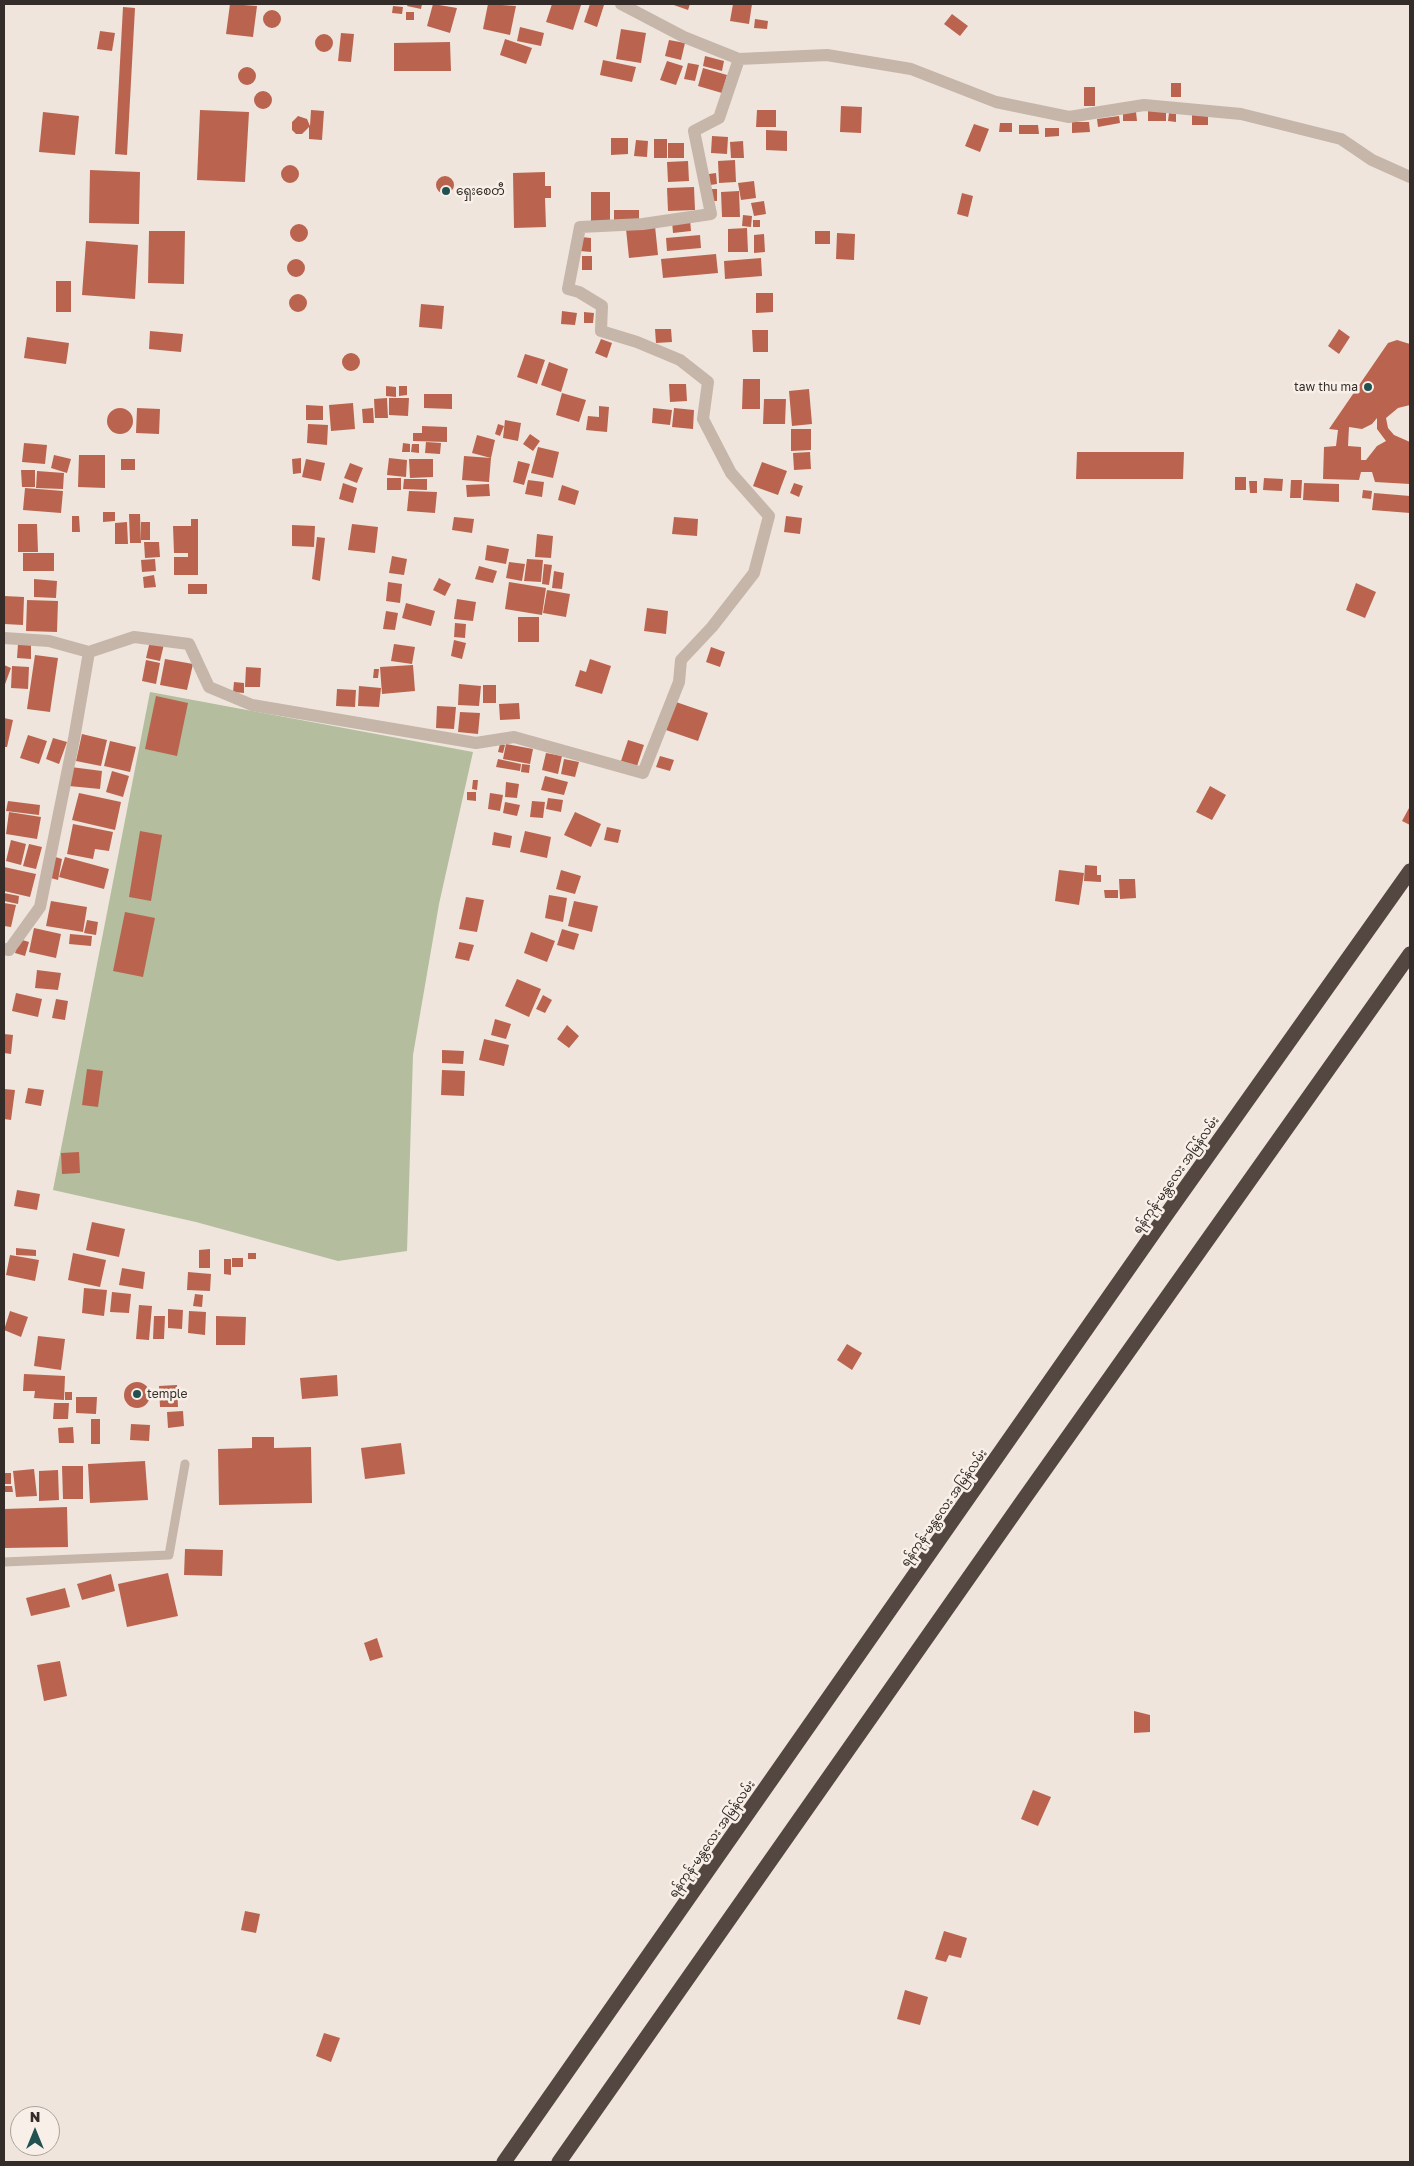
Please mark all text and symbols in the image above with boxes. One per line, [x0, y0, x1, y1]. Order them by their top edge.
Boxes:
place label: ရှေးစေတီ [456, 184, 505, 198]
marker: ရှေးစေတီ [440, 185, 452, 197]
place label: taw thu ma [1294, 380, 1358, 394]
marker: taw thu ma [1362, 381, 1374, 393]
street label: ရန်ကုန်-မန္တလေး အမြန်လမ်း [1130, 1114, 1222, 1236]
place label: temple [147, 1387, 187, 1401]
marker: temple [131, 1388, 143, 1400]
street label: ရန်ကုန်-မန္တလေး အမြန်လမ်း [898, 1447, 990, 1569]
street label: ရန်ကုန်-မန္တလေး အမြန်လမ်း [666, 1778, 758, 1900]
north arrow [10, 2106, 60, 2156]
text: N [30, 2108, 40, 2125]

